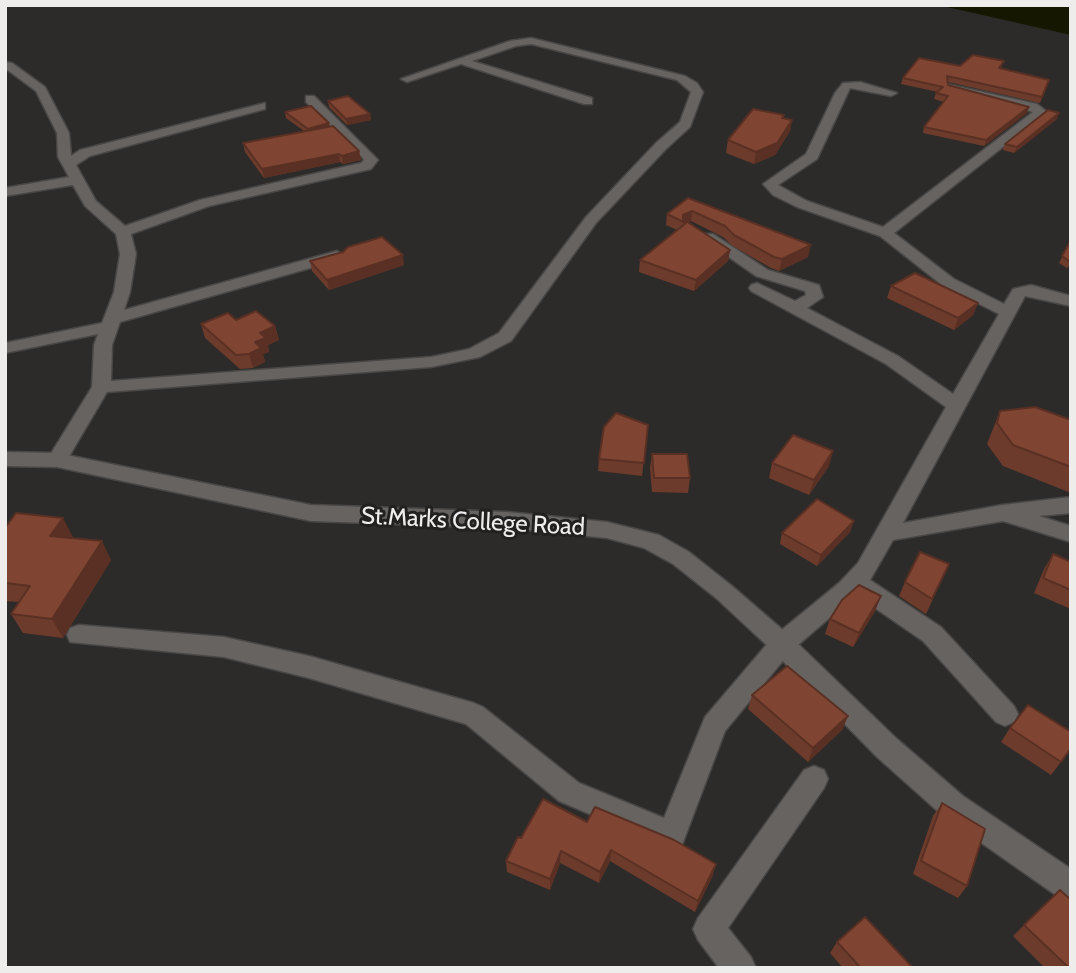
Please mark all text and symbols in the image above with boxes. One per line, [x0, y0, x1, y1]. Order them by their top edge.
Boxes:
street label: St.Marks College Road [360, 502, 586, 542]

